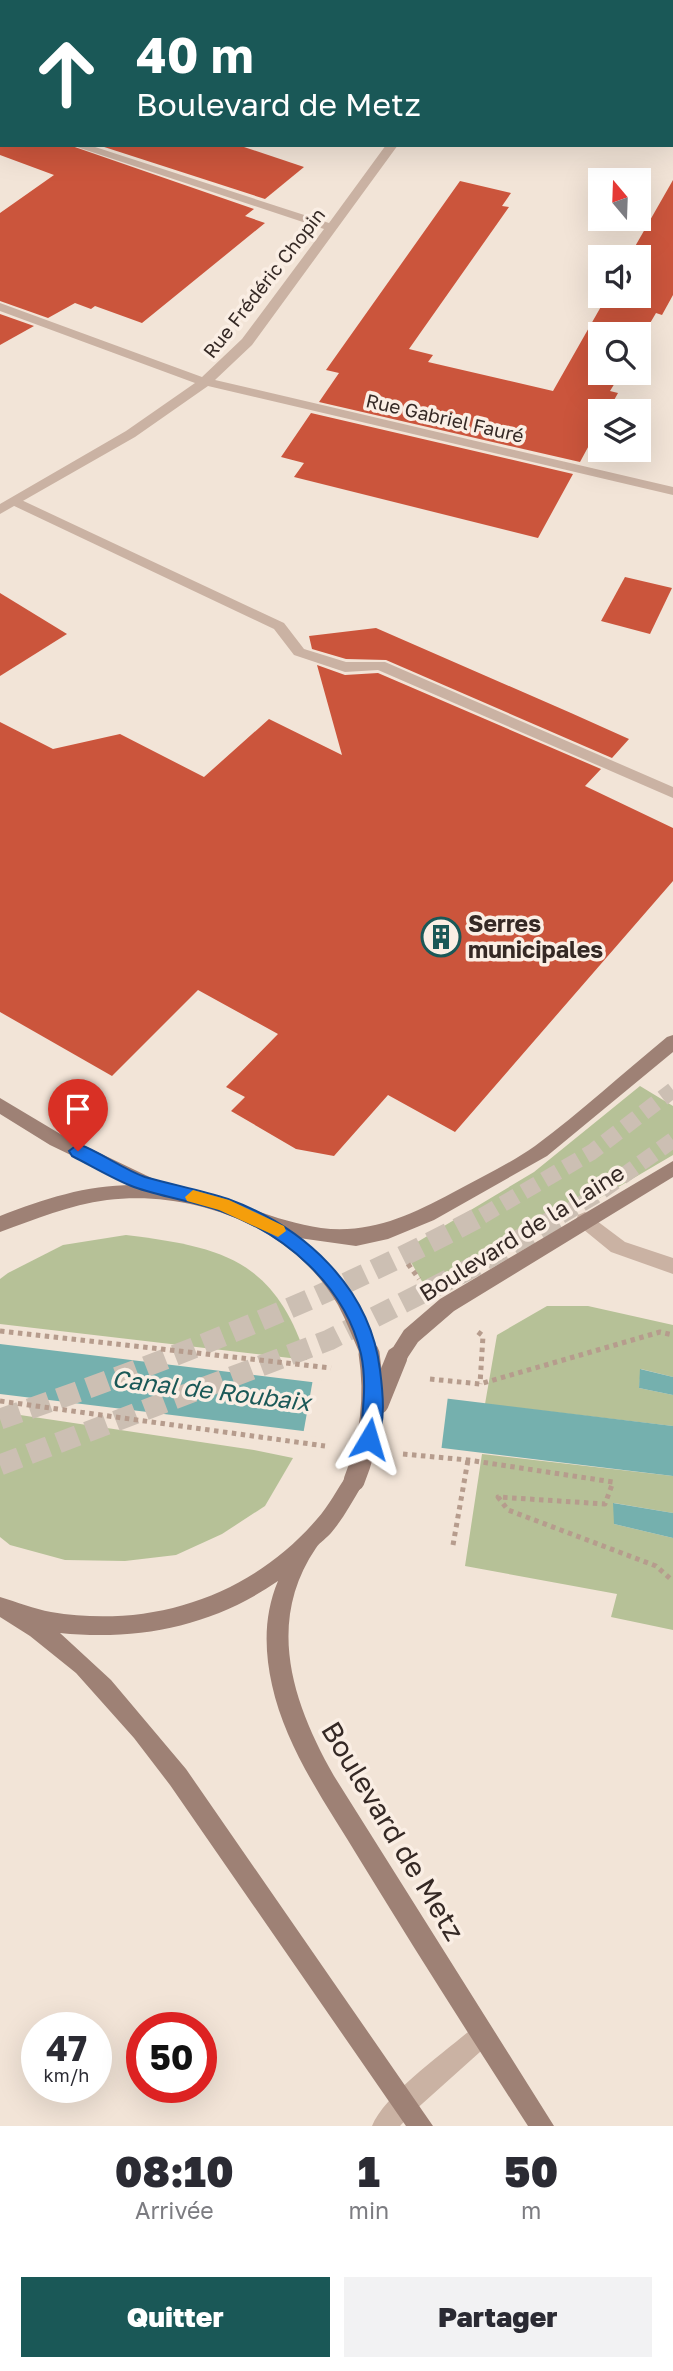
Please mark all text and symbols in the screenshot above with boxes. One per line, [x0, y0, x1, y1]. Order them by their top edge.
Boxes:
text: 40 m [136, 25, 254, 84]
icon: ahead [21, 28, 112, 119]
text: Boulevard de Metz [136, 85, 421, 123]
north arrow [588, 168, 651, 231]
map controls [588, 168, 651, 462]
street label: Rue Frédéric Chopin [198, 203, 329, 362]
button: sound [588, 245, 651, 308]
button: search [588, 322, 651, 385]
street label: Rue Gabriel Fauré [364, 388, 526, 447]
button: layers [588, 399, 651, 462]
place label: Serres municipales [468, 909, 603, 963]
building icon: Serres municipales [420, 916, 462, 958]
pin [48, 1079, 108, 1151]
icon: arrive [59, 1090, 97, 1128]
street label: Boulevard de la Laine [414, 1158, 629, 1307]
water label: Canal de Roubaix [110, 1363, 315, 1416]
position arrow [332, 1402, 406, 1476]
street label: Boulevard de Metz [315, 1715, 472, 1946]
speed limit sign: 50 [126, 2012, 217, 2103]
text: 47 [46, 2027, 87, 2069]
text: km/h [44, 2064, 89, 2086]
text: 08:10 [115, 2146, 234, 2196]
text: 1 [358, 2146, 380, 2196]
text: 50 [504, 2146, 558, 2196]
text: Arrivée [135, 2196, 214, 2224]
text: min [349, 2196, 389, 2224]
text: m [521, 2196, 541, 2224]
button: Quitter [21, 2277, 330, 2357]
button: Partager [344, 2277, 652, 2357]

